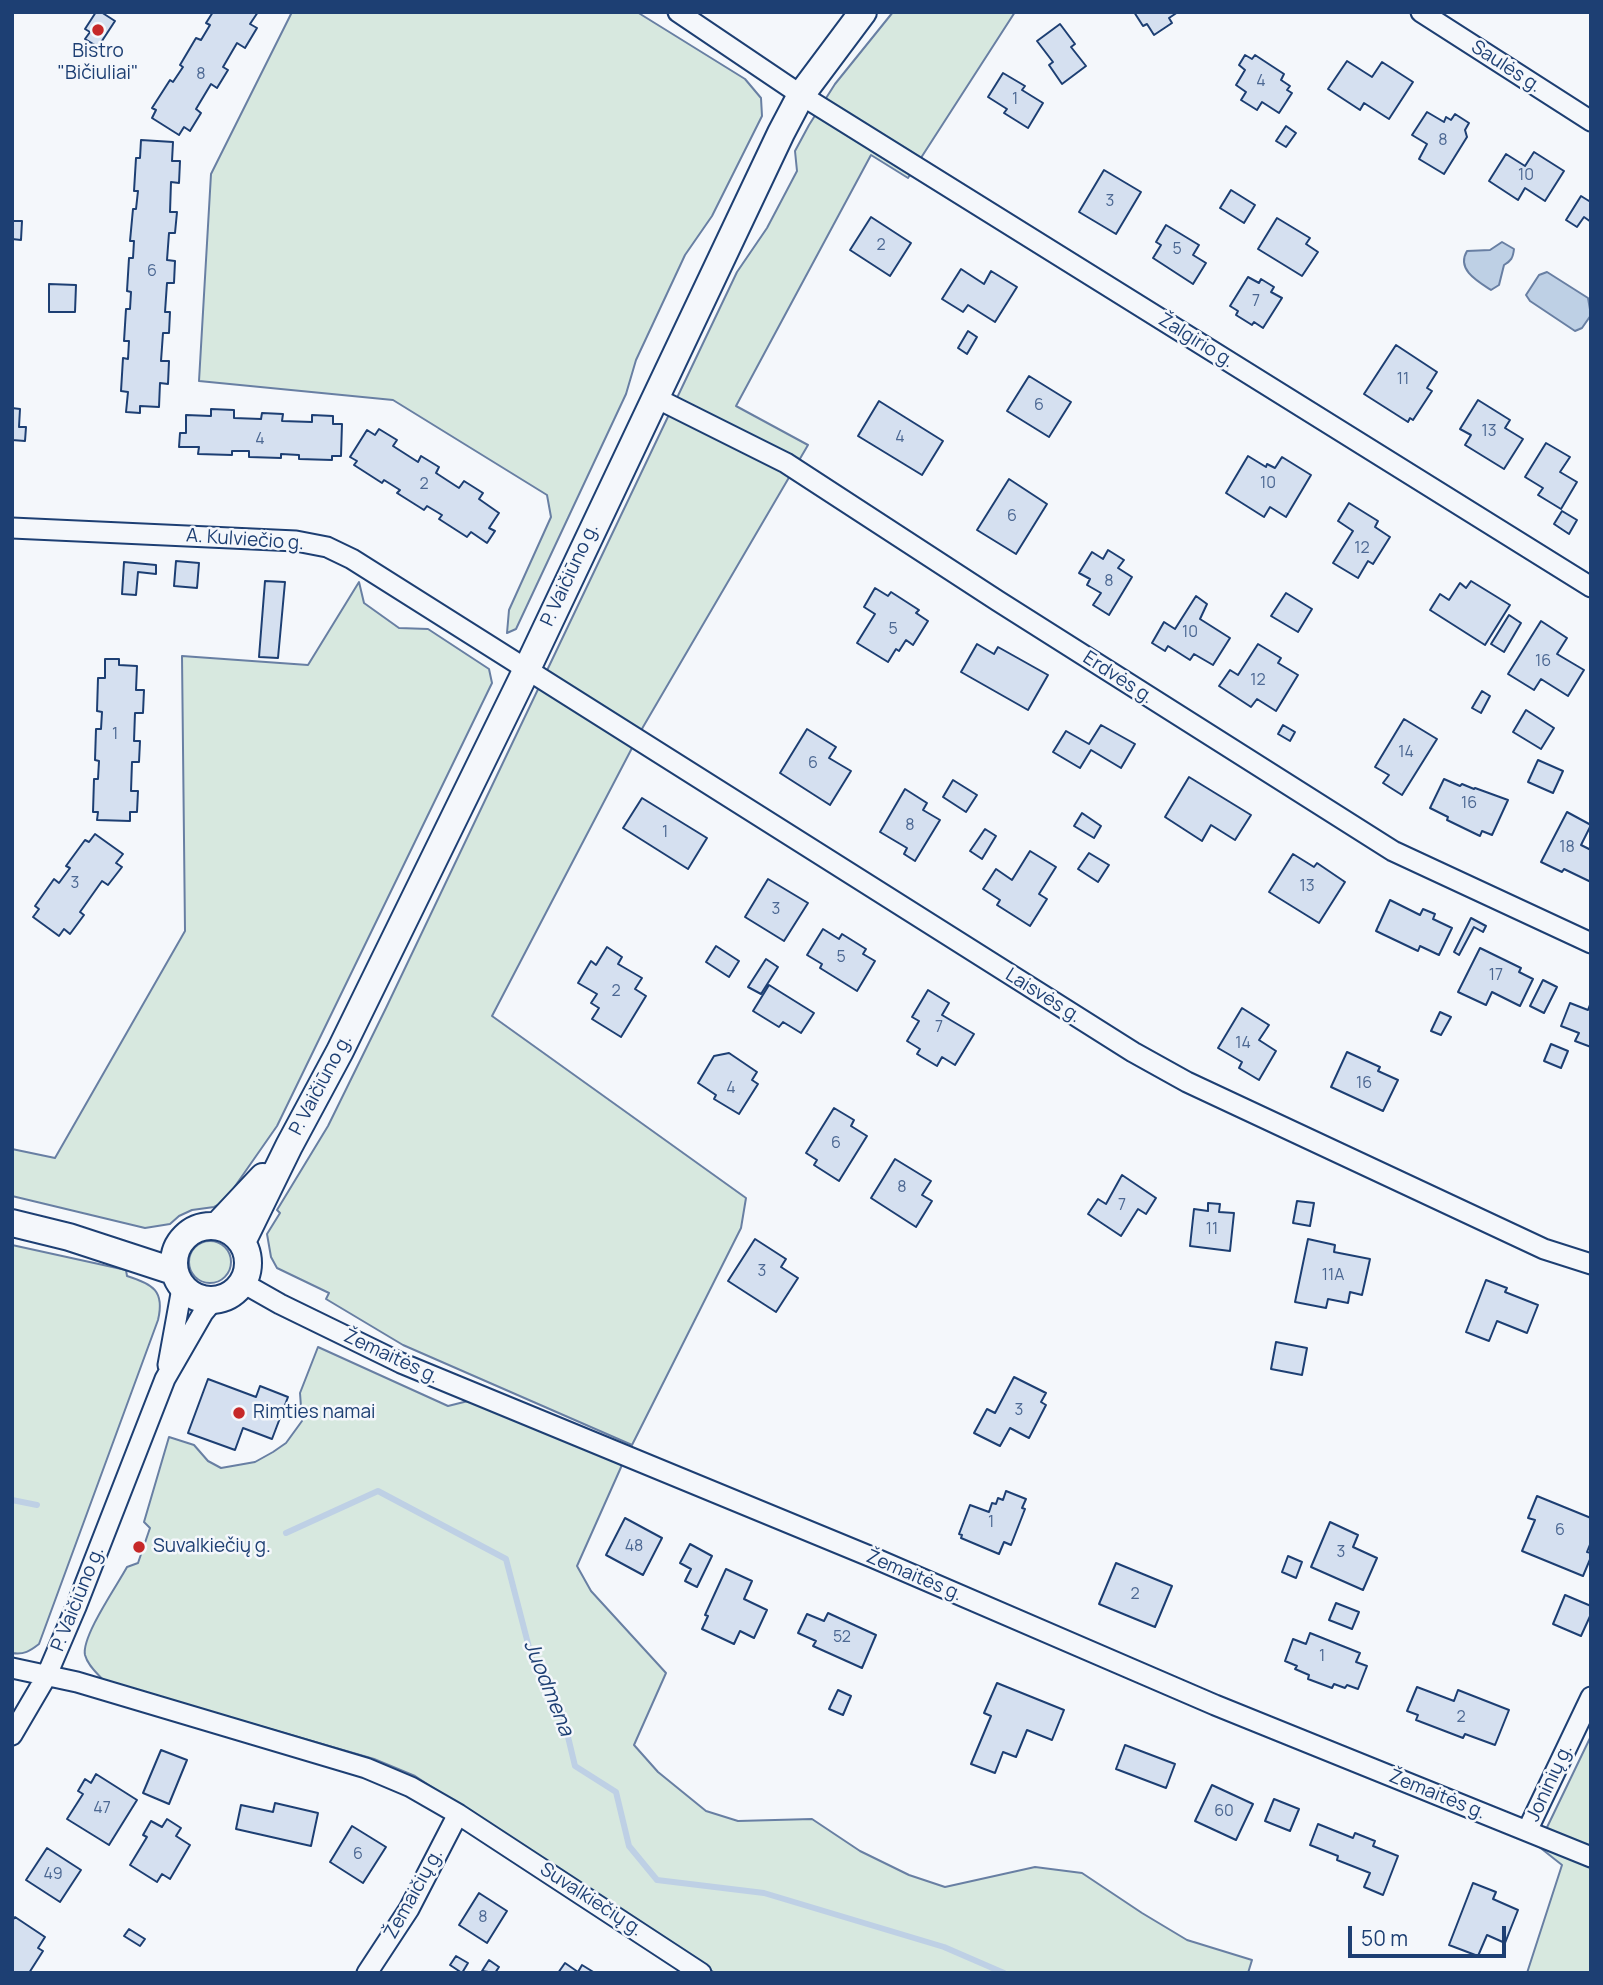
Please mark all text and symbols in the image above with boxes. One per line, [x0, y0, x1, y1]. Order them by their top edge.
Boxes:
marker: Bistro "Bičiuliai" [90, 22, 106, 38]
street label: Saulės g. [1467, 36, 1545, 98]
place label: Bistro "Bičiuliai" [58, 41, 138, 85]
house number: 8 [196, 65, 206, 85]
house number: 4 [1256, 72, 1266, 92]
house number: 1 [1012, 90, 1018, 110]
house number: 8 [1438, 131, 1448, 151]
house number: 10 [1518, 166, 1534, 186]
house number: 3 [1106, 192, 1114, 212]
house number: 2 [876, 236, 886, 256]
house number: 5 [1172, 240, 1182, 260]
house number: 6 [147, 262, 157, 282]
house number: 7 [1252, 292, 1260, 312]
street label: Žalgirio g. [1154, 309, 1238, 373]
house number: 11 [1397, 370, 1409, 390]
house number: 6 [1034, 396, 1044, 416]
house number: 13 [1481, 422, 1497, 442]
house number: 4 [895, 428, 905, 448]
house number: 4 [255, 430, 265, 450]
house number: 10 [1260, 474, 1276, 494]
house number: 2 [419, 475, 429, 495]
house number: 6 [1007, 507, 1017, 527]
street label: P. Vaičiūno g. [536, 520, 604, 630]
street label: A. Kulviečio g. [185, 525, 305, 555]
house number: 12 [1354, 539, 1370, 559]
house number: 8 [1104, 572, 1114, 592]
house number: 5 [888, 620, 898, 640]
house number: 10 [1182, 623, 1198, 643]
street label: Erdvės g. [1079, 647, 1157, 709]
house number: 16 [1535, 652, 1551, 672]
house number: 12 [1250, 671, 1266, 691]
house number: 1 [112, 725, 118, 745]
house number: 14 [1398, 743, 1414, 763]
house number: 6 [808, 754, 818, 774]
house number: 16 [1461, 794, 1477, 814]
house number: 8 [905, 816, 915, 836]
house number: 1 [662, 823, 668, 843]
house number: 18 [1559, 838, 1575, 858]
house number: 3 [71, 874, 79, 894]
house number: 13 [1299, 877, 1315, 897]
house number: 3 [772, 900, 780, 920]
house number: 5 [836, 948, 846, 968]
street label: Laisvės g. [1001, 964, 1085, 1028]
house number: 17 [1489, 966, 1503, 986]
house number: 2 [611, 982, 621, 1002]
house number: 7 [935, 1018, 943, 1038]
street label: P. Vaičiūno g. [285, 1031, 357, 1139]
house number: 14 [1235, 1034, 1251, 1054]
house number: 16 [1356, 1074, 1372, 1094]
house number: 4 [726, 1079, 736, 1099]
house number: 6 [831, 1134, 841, 1154]
house number: 8 [897, 1178, 907, 1198]
house number: 7 [1118, 1196, 1126, 1216]
house number: 11 [1206, 1220, 1218, 1240]
house number: 3 [758, 1262, 766, 1282]
house number: 11A [1322, 1266, 1344, 1286]
street label: Žemaitės g. [340, 1325, 442, 1389]
house number: 3 [1015, 1401, 1023, 1421]
place label: Rimties namai [253, 1402, 375, 1424]
marker: Rimties namai [231, 1405, 247, 1421]
house number: 1 [988, 1513, 994, 1533]
house number: 6 [1555, 1521, 1565, 1541]
place label: Suvalkiečių g. [153, 1536, 271, 1558]
house number: 48 [625, 1537, 643, 1557]
marker: Suvalkiečių g. [131, 1539, 147, 1555]
street label: P. Vaičiūno g. [47, 1543, 109, 1655]
house number: 3 [1337, 1543, 1345, 1563]
street label: Žemaitės g. [863, 1546, 965, 1606]
house number: 2 [1130, 1585, 1140, 1605]
house number: 52 [833, 1628, 851, 1648]
water label: Juodmena [517, 1636, 579, 1740]
house number: 1 [1319, 1647, 1325, 1667]
house number: 2 [1456, 1708, 1466, 1728]
street label: Joninių g. [1522, 1741, 1578, 1825]
street label: Žemaitės g. [1385, 1765, 1489, 1825]
house number: 47 [93, 1799, 111, 1819]
house number: 60 [1214, 1802, 1234, 1822]
house number: 6 [353, 1845, 363, 1865]
street label: Žemaičių g. [380, 1845, 448, 1943]
street label: Suvalkiečių g. [535, 1858, 647, 1942]
house number: 49 [43, 1865, 63, 1885]
house number: 8 [478, 1908, 488, 1928]
scale bar [1351, 1912, 1508, 1956]
text: 50 m [1361, 1924, 1408, 1952]

